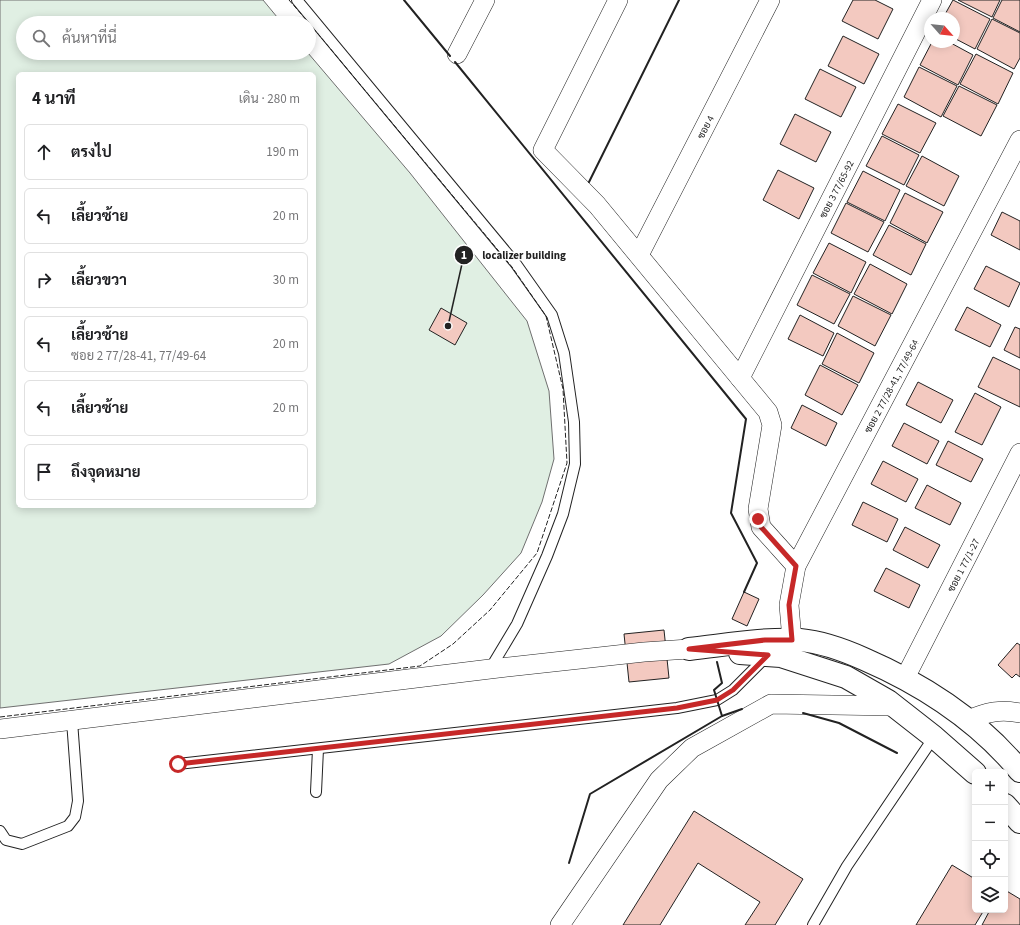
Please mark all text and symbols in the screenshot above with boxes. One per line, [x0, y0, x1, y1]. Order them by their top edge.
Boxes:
north arrow [924, 12, 960, 48]
search box [16, 16, 316, 60]
icon: search [30, 27, 52, 49]
text: ค้นหาที่นี่ [62, 28, 117, 49]
text: 4 นาที [32, 87, 76, 111]
text: เดิน · 280 m [239, 90, 300, 108]
street label: ซอย 4 [694, 113, 718, 142]
icon: ahead [33, 141, 55, 163]
text: ตรงไป [71, 142, 112, 163]
text: 190 m [266, 143, 299, 161]
street label: ซอย 3 77/65-92 [816, 158, 857, 221]
icon: left [33, 205, 55, 227]
text: เลี้ยวซ้าย [71, 206, 128, 227]
text: 20 m [273, 207, 299, 225]
callout: localizer building [454, 244, 574, 267]
text: 1 [461, 247, 467, 264]
text: localizer building [482, 248, 566, 263]
icon: right [33, 269, 55, 291]
text: เลี้ยวขวา [71, 270, 127, 291]
text: 30 m [273, 271, 299, 289]
text: เลี้ยวซ้าย [71, 325, 128, 346]
icon: left [33, 333, 55, 355]
text: 20 m [273, 335, 299, 353]
street label: ซอย 2 77/28-41, 77/49-64 [861, 337, 923, 436]
text: ซอย 2 77/28-41, 77/49-64 [71, 347, 206, 365]
icon: left [33, 397, 55, 419]
text: เลี้ยวซ้าย [71, 398, 128, 419]
text: 20 m [273, 399, 299, 417]
icon: arrive [33, 461, 55, 483]
text: ถึงจุดหมาย [71, 462, 141, 483]
route end [749, 510, 767, 528]
street label: ซอย 1 77/1-27 [944, 536, 983, 595]
route start [169, 755, 187, 773]
map controls [972, 769, 1008, 913]
button: + [972, 769, 1008, 805]
button: − [972, 805, 1008, 841]
button: locate [972, 841, 1008, 877]
button: layers [972, 877, 1008, 913]

